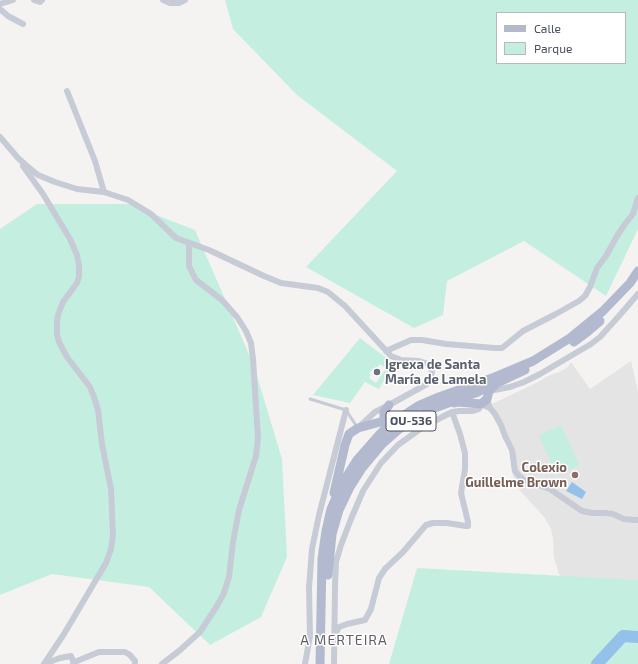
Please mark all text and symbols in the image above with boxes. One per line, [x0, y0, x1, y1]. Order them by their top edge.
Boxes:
legend [496, 12, 626, 64]
text: Calle [534, 21, 561, 35]
text: Parque [534, 41, 572, 55]
place label: Igrexa de Santa María de Lamela [385, 357, 486, 388]
marker: Igrexa de Santa María de Lamela [372, 367, 382, 377]
road number: OU-536 [386, 411, 436, 431]
place label: Colexio Guillelme Brown [465, 460, 567, 491]
marker: Colexio Guillelme Brown [570, 470, 580, 480]
district label: A MERTEIRA [300, 632, 388, 648]

